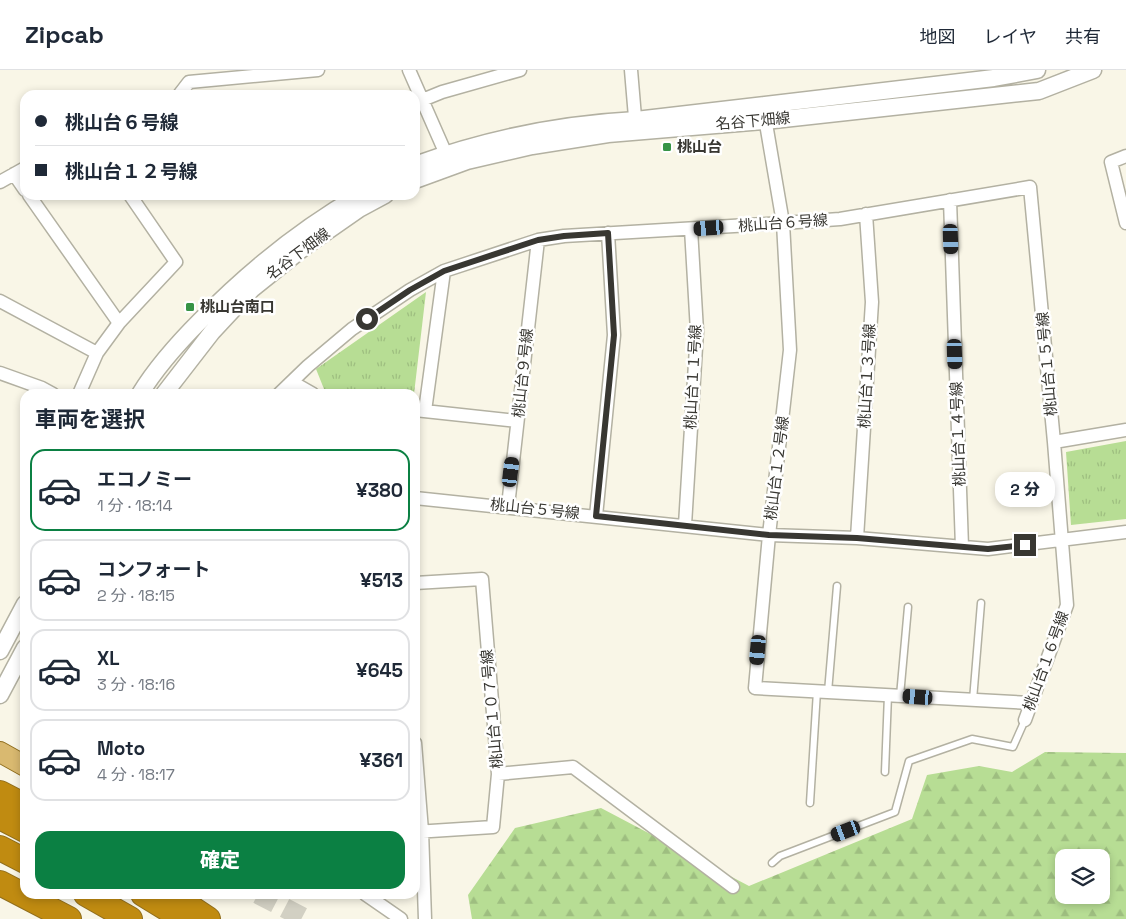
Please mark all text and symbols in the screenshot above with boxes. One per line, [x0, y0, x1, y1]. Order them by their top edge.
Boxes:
text: Zipcab [25, 19, 104, 50]
text: 地図 [920, 25, 956, 48]
text: レイヤ [984, 25, 1037, 48]
text: 共有 [1065, 25, 1101, 48]
street label: 名谷下畑線 [715, 108, 791, 133]
text: 桃山台６号線 [65, 110, 179, 135]
place label: 桃山台 [677, 137, 722, 156]
marker: 桃山台 [661, 141, 673, 153]
text: 桃山台１２号線 [65, 159, 198, 184]
street label: 桃山台６号線 [737, 210, 829, 235]
car [693, 219, 724, 237]
street label: 名谷下畑線 [262, 223, 333, 284]
car [942, 224, 959, 254]
place label: 桃山台南口 [200, 297, 275, 316]
marker: 桃山台南口 [184, 301, 196, 313]
route start [356, 308, 378, 330]
street label: 桃山台１５号線 [1032, 311, 1061, 417]
street label: 桃山台１３号線 [854, 323, 879, 429]
street label: 桃山台１１号線 [680, 324, 705, 430]
street label: 桃山台９号線 [508, 327, 537, 419]
car [946, 339, 963, 369]
street label: 桃山台１４号線 [946, 381, 969, 487]
text: 車両を選択 [35, 405, 145, 433]
street label: 桃山台１２号線 [761, 415, 792, 521]
car [501, 456, 520, 488]
text: エコノミー [97, 467, 192, 492]
icon: car [37, 468, 82, 513]
callout: 2 分 [995, 472, 1055, 508]
text: ¥380 [356, 478, 403, 503]
text: 2 分 [1010, 479, 1040, 500]
street label: 桃山台５号線 [489, 494, 581, 523]
text: 1 分 · 18:14 [97, 495, 172, 516]
route end [1014, 534, 1036, 556]
text: コンフォート [97, 557, 210, 582]
icon: car [37, 558, 82, 603]
text: ¥513 [360, 568, 403, 593]
text: 2 分 · 18:15 [97, 585, 175, 606]
street label: 桃山台１６号線 [1019, 608, 1072, 713]
car [749, 634, 766, 666]
text: XL [97, 646, 120, 671]
icon: car [37, 648, 82, 693]
street label: 桃山台１０７号線 [477, 648, 506, 770]
text: ¥645 [356, 658, 403, 683]
text: 3 分 · 18:16 [97, 674, 175, 695]
car [902, 688, 933, 706]
text: Moto [97, 736, 145, 761]
icon: car [37, 738, 82, 783]
text: ¥361 [359, 748, 403, 773]
text: 4 分 · 18:17 [97, 764, 175, 785]
car [829, 819, 862, 843]
button: 確定 [35, 831, 405, 889]
map controls [1055, 849, 1110, 904]
button: layers [1055, 849, 1110, 904]

